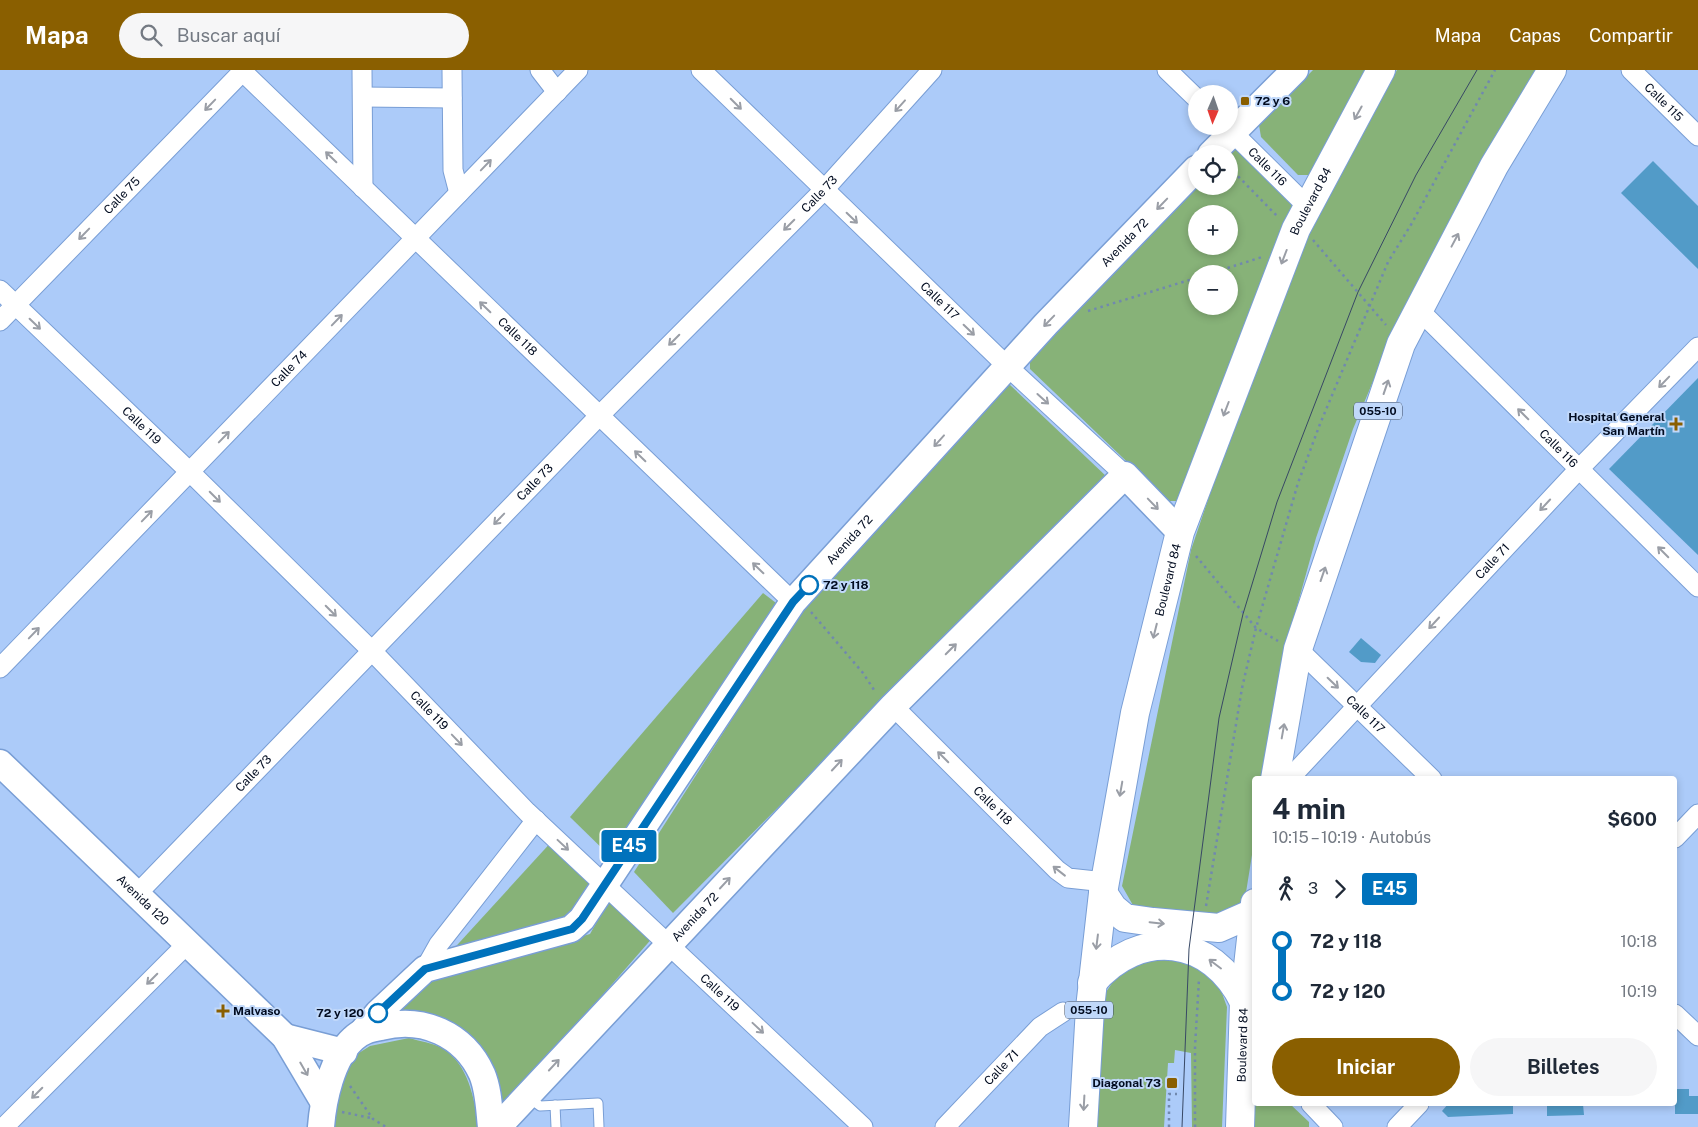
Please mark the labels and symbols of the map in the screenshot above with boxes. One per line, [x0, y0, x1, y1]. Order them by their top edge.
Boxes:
street label: Calle 115 [1641, 80, 1686, 125]
north arrow [1188, 85, 1238, 135]
place label: 72 y 6 [1255, 94, 1290, 108]
marker: 72 y 6 [1239, 95, 1251, 107]
one-way arrow [729, 98, 742, 110]
one-way arrow [204, 99, 216, 111]
one-way arrow [894, 100, 905, 113]
one-way arrow [1352, 105, 1362, 119]
street label: Calle 116 [1245, 145, 1289, 189]
one-way arrow [325, 151, 337, 163]
one-way arrow [480, 159, 492, 172]
street label: Boulevard 84 [1287, 165, 1335, 237]
street label: Calle 73 [799, 173, 840, 216]
street label: Calle 75 [101, 174, 143, 217]
one-way arrow [1156, 198, 1168, 211]
one-way arrow [845, 212, 858, 224]
street label: Avenida 72 [1098, 216, 1151, 270]
one-way arrow [783, 219, 795, 231]
one-way arrow [78, 228, 90, 240]
one-way arrow [1450, 232, 1460, 247]
one-way arrow [1279, 249, 1288, 265]
street label: Calle 117 [917, 279, 962, 323]
one-way arrow [479, 301, 492, 313]
one-way arrow [331, 314, 343, 326]
street label: Calle 118 [495, 314, 540, 359]
one-way arrow [1043, 315, 1055, 327]
one-way arrow [29, 318, 42, 330]
one-way arrow [963, 324, 975, 336]
one-way arrow [668, 334, 680, 346]
street label: Calle 74 [268, 347, 310, 390]
one-way arrow [1658, 375, 1670, 388]
one-way arrow [1382, 379, 1392, 395]
one-way arrow [1036, 393, 1049, 405]
one-way arrow [1221, 401, 1230, 416]
road number: 055-10 [1354, 402, 1402, 420]
street label: Calle 119 [119, 404, 164, 447]
one-way arrow [1517, 407, 1529, 420]
place label: Hospital General San Martín [1568, 410, 1665, 438]
marker: Hospital General San Martín [1669, 417, 1683, 431]
street label: Calle 116 [1536, 426, 1581, 471]
one-way arrow [218, 430, 230, 443]
one-way arrow [933, 434, 945, 447]
one-way arrow [634, 450, 647, 462]
street label: Calle 73 [514, 461, 556, 504]
one-way arrow [209, 491, 222, 503]
one-way arrow [1147, 497, 1159, 510]
one-way arrow [1539, 498, 1551, 511]
one-way arrow [141, 510, 153, 523]
street label: Avenida 72 [824, 512, 876, 567]
one-way arrow [493, 513, 505, 525]
street label: Calle 71 [1473, 541, 1513, 582]
street label: Boulevard 84 [1152, 542, 1184, 618]
one-way arrow [1657, 546, 1669, 559]
one-way arrow [751, 562, 764, 574]
one-way arrow [1319, 566, 1329, 582]
marker: 72 y 118 [799, 575, 819, 595]
place label: 72 y 118 [823, 578, 869, 592]
one-way arrow [325, 605, 337, 617]
one-way arrow [1428, 617, 1440, 630]
one-way arrow [1150, 622, 1159, 638]
one-way arrow [28, 627, 40, 640]
one-way arrow [945, 643, 957, 655]
one-way arrow [1327, 677, 1339, 689]
street label: Calle 119 [407, 688, 451, 733]
street label: Calle 117 [1343, 693, 1388, 736]
one-way arrow [1279, 723, 1289, 739]
one-way arrow [451, 733, 463, 746]
one-way arrow [937, 751, 949, 763]
street label: Calle 73 [232, 752, 274, 795]
one-way arrow [831, 759, 843, 771]
one-way arrow [1116, 781, 1126, 797]
street label: Calle 118 [970, 783, 1015, 828]
line badge: E45 [600, 830, 658, 862]
one-way arrow [556, 839, 569, 851]
one-way arrow [1053, 865, 1066, 876]
street label: Avenida 120 [114, 872, 172, 928]
one-way arrow [719, 877, 731, 889]
street label: Avenida 72 [669, 890, 721, 944]
one-way arrow [1149, 918, 1165, 927]
one-way arrow [1092, 933, 1102, 949]
one-way arrow [1209, 958, 1222, 969]
street label: Calle 119 [697, 971, 742, 1014]
one-way arrow [146, 972, 158, 985]
road number: 055-10 [1065, 1002, 1113, 1018]
marker: 72 y 120 [368, 1003, 388, 1023]
place label: Malvaso [233, 1004, 281, 1018]
marker: Malvaso [217, 1005, 229, 1017]
place label: 72 y 120 [316, 1006, 364, 1020]
street label: Boulevard 84 [1234, 1007, 1251, 1082]
one-way arrow [751, 1022, 764, 1034]
street label: Calle 71 [981, 1047, 1022, 1088]
one-way arrow [548, 1059, 560, 1072]
one-way arrow [299, 1062, 309, 1076]
place label: Diagonal 73 [1092, 1076, 1161, 1090]
marker: Diagonal 73 [1165, 1076, 1179, 1090]
one-way arrow [31, 1087, 43, 1100]
one-way arrow [1080, 1095, 1089, 1111]

